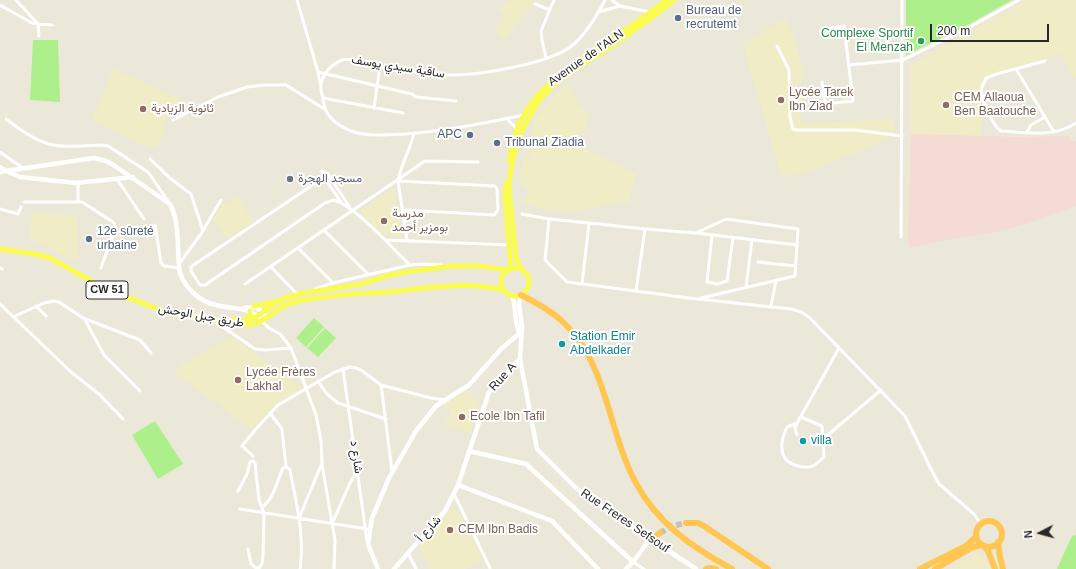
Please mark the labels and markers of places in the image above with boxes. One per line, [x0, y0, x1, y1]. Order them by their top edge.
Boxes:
place label: Bureau de recrutemt [686, 4, 741, 32]
marker: Bureau de recrutemt [673, 13, 683, 23]
place label: Complexe Sportif El Menzah [821, 27, 913, 55]
marker: Complexe Sportif El Menzah [916, 36, 926, 46]
place label: Lycée Tarek Ibn Ziad [789, 86, 853, 114]
place label: CEM Allaoua Ben Baatouche [954, 91, 1036, 119]
marker: Lycée Tarek Ibn Ziad [776, 95, 786, 105]
marker: CEM Allaoua Ben Baatouche [941, 100, 951, 110]
place label: ثانوية الزيادية [151, 102, 214, 116]
marker: ثانوية الزيادية [138, 104, 148, 114]
place label: APC [437, 128, 462, 142]
marker: APC [465, 130, 475, 140]
place label: Tribunal Ziadia [505, 136, 584, 150]
marker: Tribunal Ziadia [492, 138, 502, 148]
place label: مسجد الهجرة [298, 172, 362, 186]
marker: مسجد الهجرة [285, 174, 295, 184]
place label: مدرسة بومزير أحمد [392, 207, 448, 235]
marker: مدرسة بومزير أحمد [379, 216, 389, 226]
place label: 12e sûreté urbaine [97, 225, 154, 253]
marker: 12e sûreté urbaine [84, 234, 94, 244]
place label: Station Emir Abdelkader [570, 330, 635, 358]
marker: Station Emir Abdelkader [557, 339, 567, 349]
place label: Lycée Frères Lakhal [246, 366, 316, 394]
marker: Lycée Frères Lakhal [233, 375, 243, 385]
place label: Ecole Ibn Tafil [470, 410, 545, 424]
marker: Ecole Ibn Tafil [457, 412, 467, 422]
place label: villa [811, 434, 832, 448]
marker: villa [798, 436, 808, 446]
place label: CEM Ibn Badis [458, 523, 538, 537]
marker: CEM Ibn Badis [445, 525, 455, 535]

